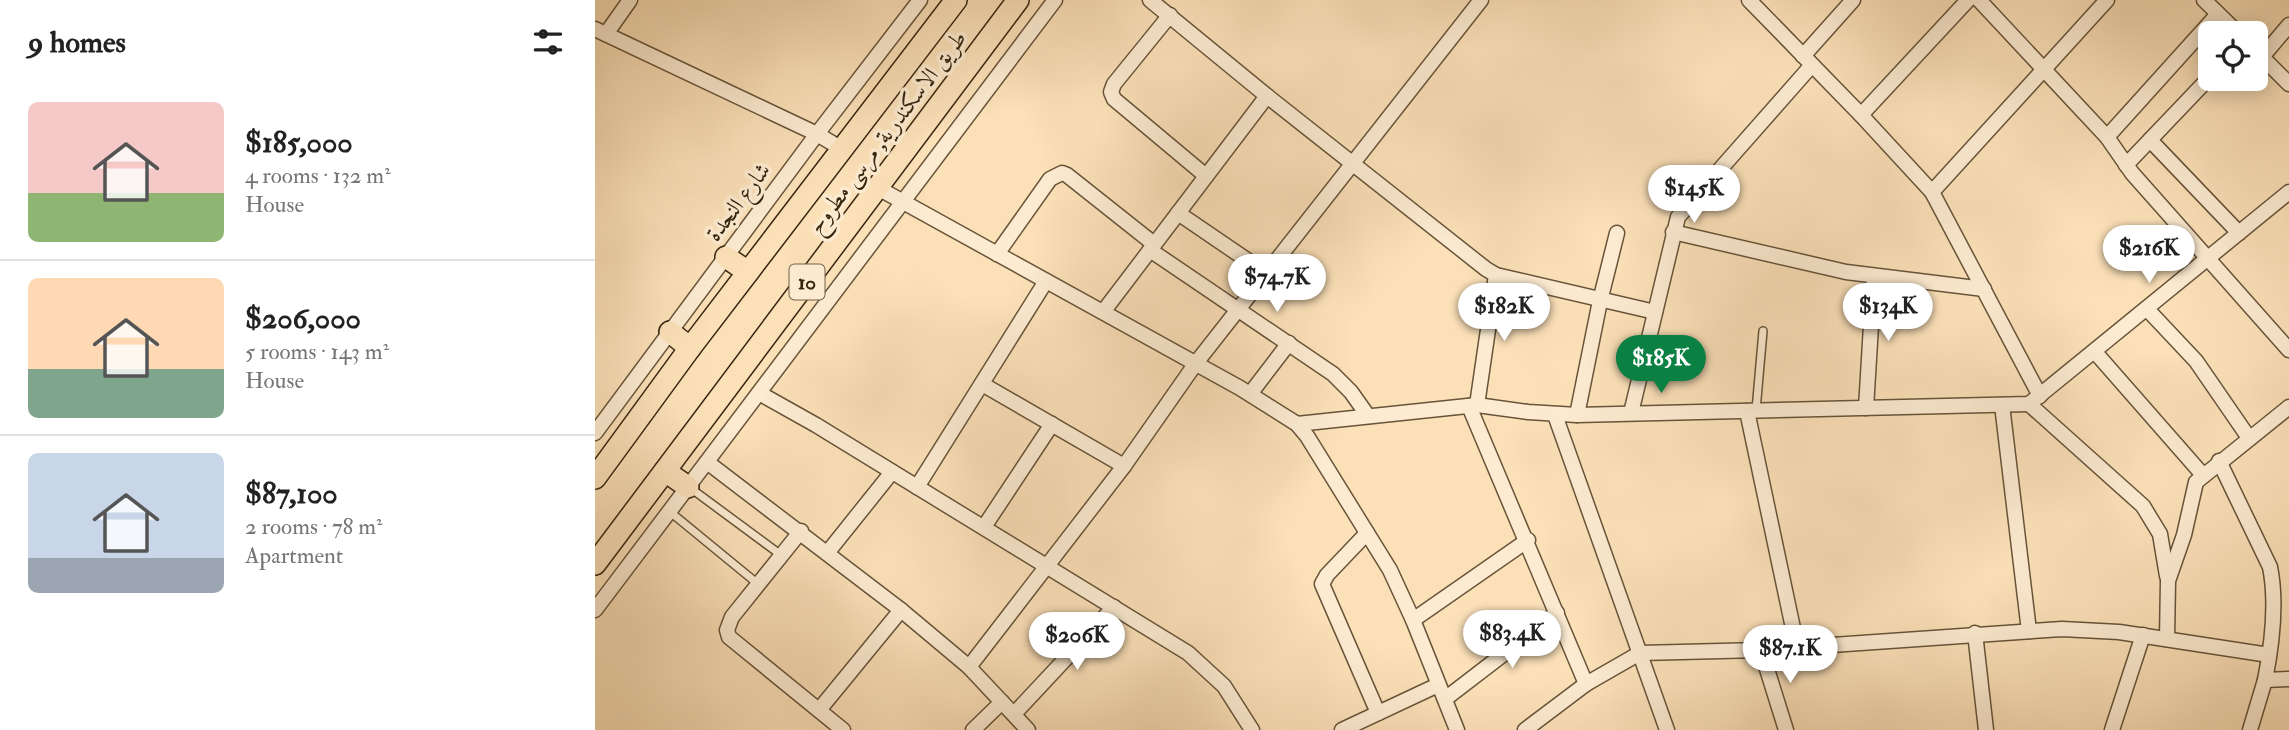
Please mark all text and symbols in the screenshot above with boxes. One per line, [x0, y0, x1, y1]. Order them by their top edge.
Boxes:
map controls [2198, 21, 2268, 91]
button: locate [2198, 21, 2268, 91]
icon: filters [529, 23, 567, 61]
text: 9 homes [28, 24, 126, 61]
street label: طريق الاسكندرية, مرسى مطروح [801, 24, 978, 243]
text: $185,000 [245, 124, 353, 161]
icon: home [84, 130, 168, 214]
street label: شارع النجدة [699, 157, 781, 250]
text: 4 rooms · 132 m² [245, 161, 391, 190]
pin: $145K [1645, 166, 1743, 225]
text: $145K [1664, 173, 1724, 202]
text: House [245, 190, 304, 219]
pin: $216K [2100, 226, 2198, 285]
text: $216K [2119, 233, 2179, 262]
pin: $74.7K [1220, 254, 1334, 314]
text: $74.7K [1244, 262, 1310, 291]
road number: 10 [789, 264, 825, 300]
pin: $182K [1455, 284, 1553, 343]
pin: $134K [1839, 284, 1937, 343]
text: $182K [1474, 291, 1534, 320]
text: $134K [1859, 291, 1917, 320]
text: $206,000 [245, 300, 361, 337]
icon: home [84, 306, 168, 390]
pin: $185K [1612, 336, 1710, 395]
text: 5 rooms · 143 m² [245, 337, 389, 366]
text: $185K [1632, 343, 1690, 372]
text: House [245, 366, 304, 395]
text: $87,100 [245, 475, 338, 512]
icon: home [84, 481, 168, 565]
text: 2 rooms · 78 m² [245, 512, 383, 541]
text: Apartment [245, 541, 343, 570]
pin: $83.4K [1455, 610, 1569, 670]
pin: $206K [1028, 612, 1126, 672]
text: $83.4K [1479, 618, 1545, 647]
text: $206K [1045, 620, 1109, 649]
pin: $87.1K [1733, 626, 1847, 685]
text: $87.1K [1759, 633, 1821, 662]

